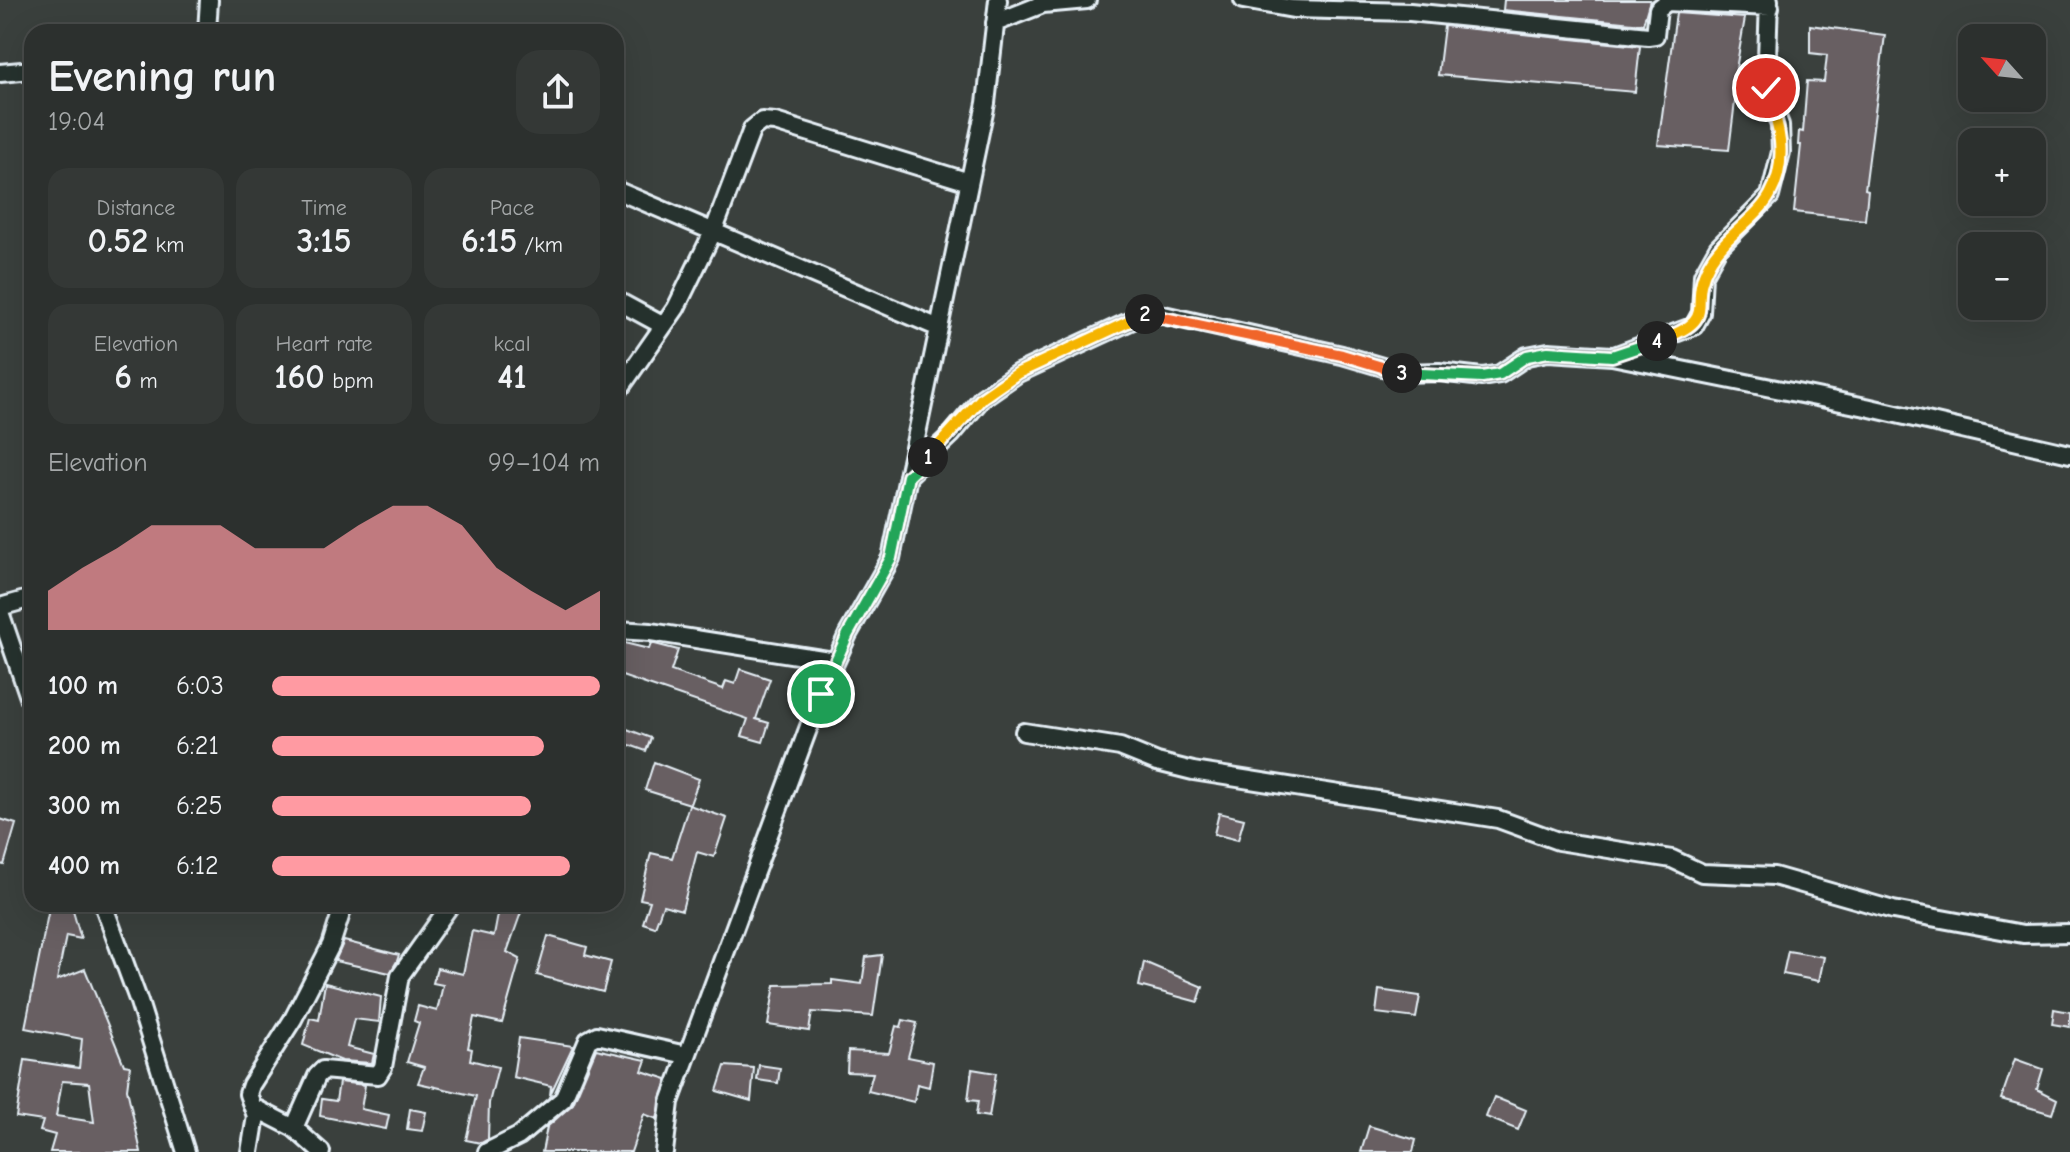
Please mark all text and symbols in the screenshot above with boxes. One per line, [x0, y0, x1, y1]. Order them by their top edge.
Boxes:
north arrow [1958, 24, 2046, 112]
map controls [1958, 24, 2046, 320]
button: share [516, 50, 600, 134]
text: Evening run [48, 51, 276, 102]
pin [1732, 54, 1800, 122]
icon: check [1744, 66, 1788, 110]
text: 19:04 [48, 107, 105, 137]
button: + [1958, 128, 2046, 216]
text: Distance [97, 195, 175, 221]
text: Time [301, 195, 347, 221]
text: Pace [490, 195, 534, 221]
text: 0.52 [88, 221, 148, 261]
text: 3:15 [296, 221, 352, 261]
text: 6:15 [461, 221, 517, 261]
text: km [148, 232, 184, 258]
text: /km [517, 232, 563, 258]
button: − [1958, 232, 2046, 320]
pin: 2 [1125, 294, 1165, 334]
text: 2 [1140, 301, 1150, 327]
pin: 4 [1637, 321, 1677, 361]
text: 4 [1652, 328, 1662, 354]
text: Elevation [94, 331, 178, 357]
text: Heart rate [276, 331, 373, 357]
text: kcal [494, 331, 530, 357]
pin: 3 [1382, 353, 1422, 393]
text: 6 [114, 357, 132, 397]
text: 160 [274, 357, 325, 397]
text: 41 [497, 357, 527, 397]
text: 3 [1397, 360, 1407, 386]
text: m [132, 368, 158, 394]
text: bpm [325, 368, 374, 394]
pin: 1 [908, 437, 948, 477]
text: 1 [924, 444, 932, 470]
text: Elevation [48, 448, 148, 478]
text: 99–104 m [488, 448, 600, 478]
pin [787, 660, 855, 728]
text: 100 m [48, 671, 118, 701]
text: 6:03 [176, 671, 224, 701]
icon: arrive [799, 672, 843, 716]
text: 200 m [48, 731, 121, 761]
text: 6:21 [176, 731, 219, 761]
text: 300 m [48, 791, 121, 821]
text: 6:25 [176, 791, 223, 821]
text: 400 m [48, 851, 120, 881]
text: 6:12 [176, 851, 219, 881]

